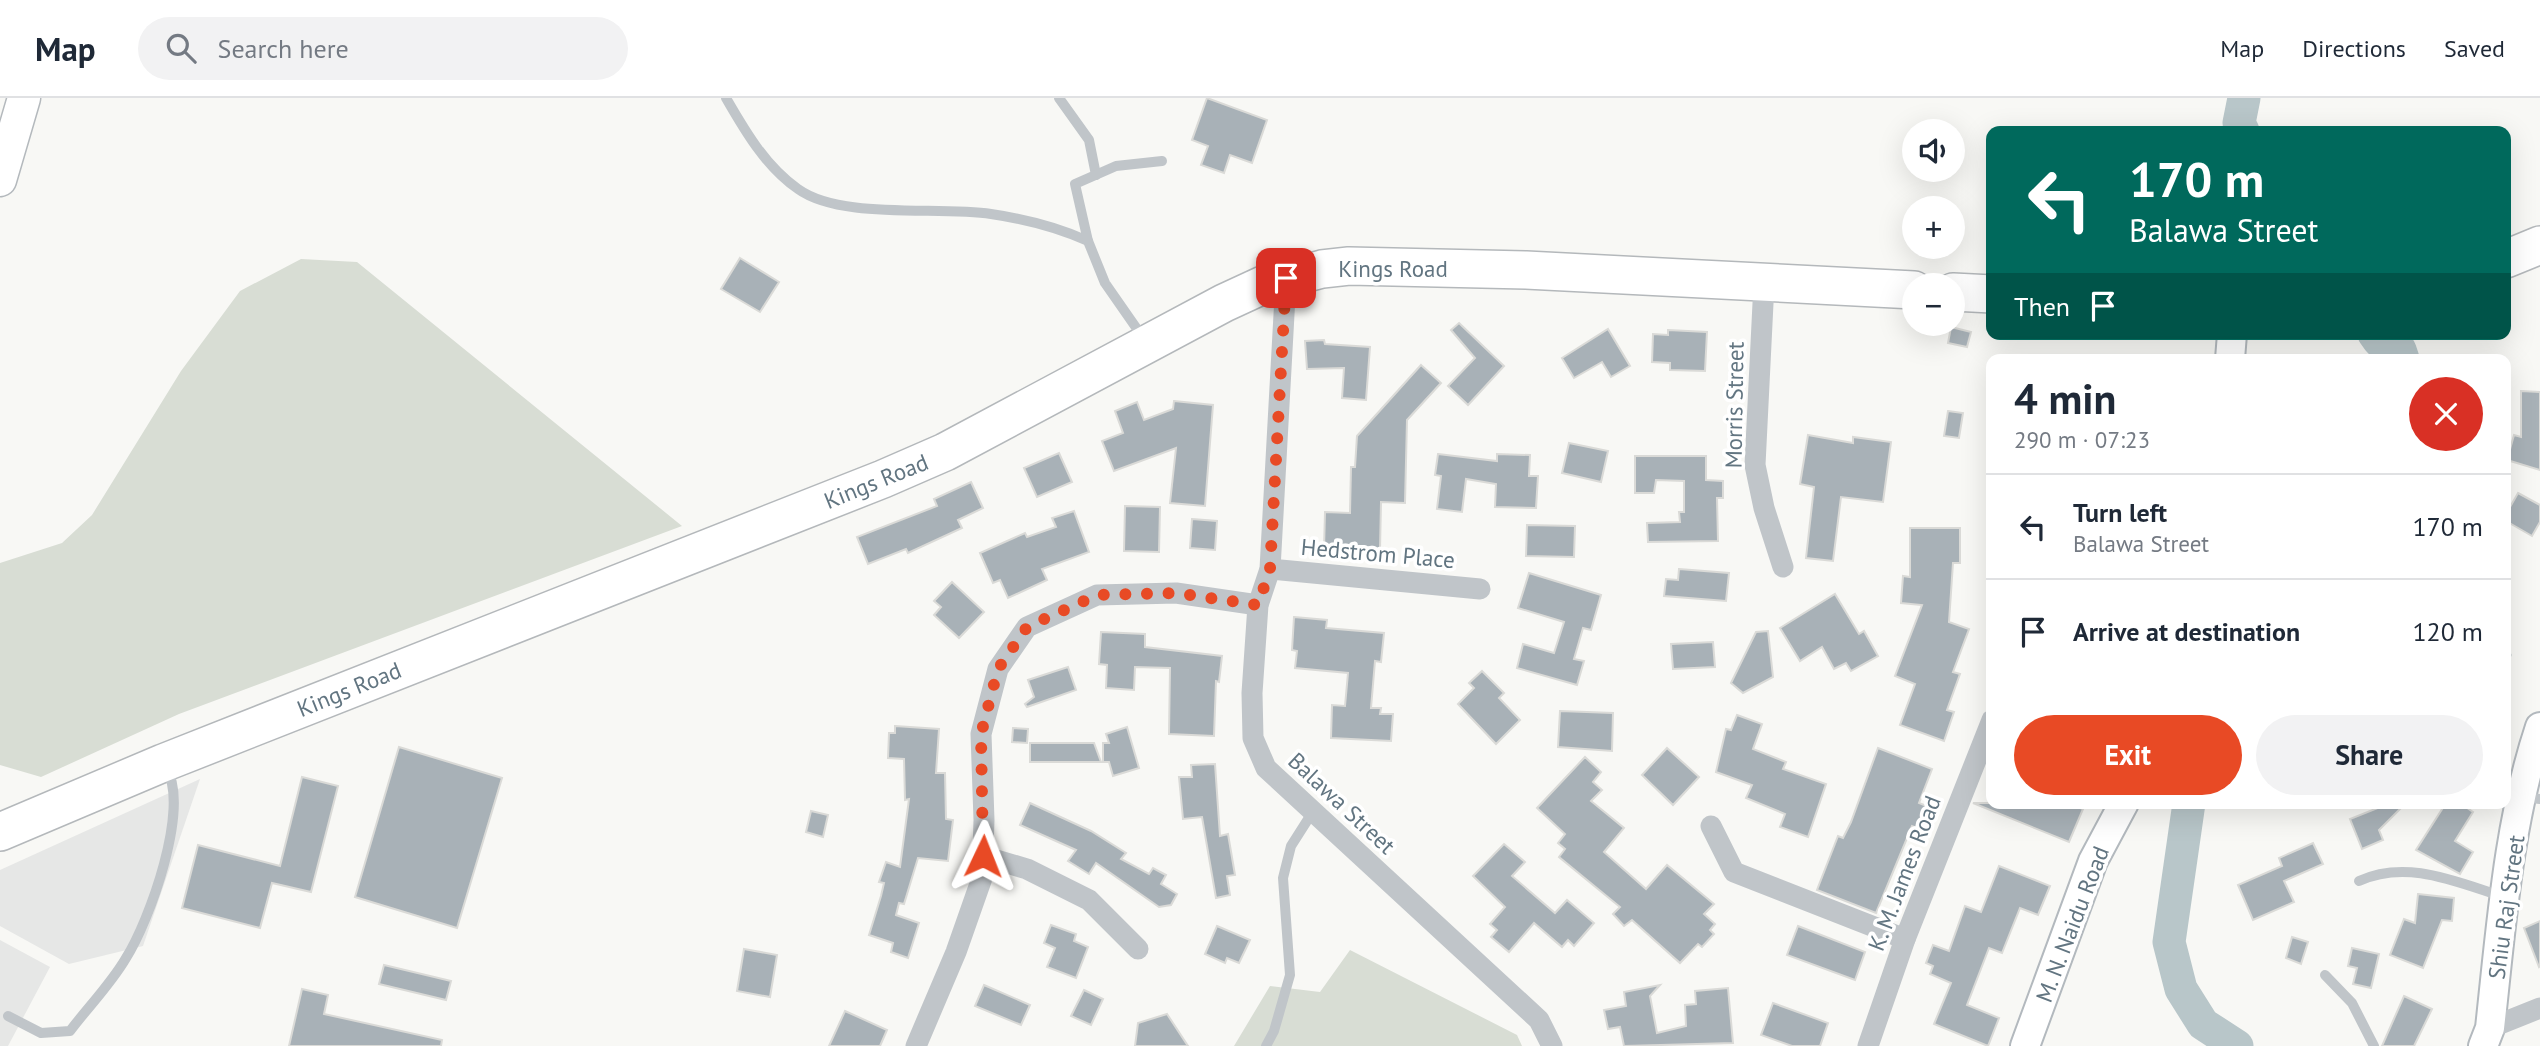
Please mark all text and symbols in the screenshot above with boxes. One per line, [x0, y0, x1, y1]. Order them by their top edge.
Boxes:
search box [138, 17, 628, 80]
text: Map [35, 27, 96, 70]
icon: search [162, 29, 200, 67]
text: Search here [218, 32, 349, 65]
text: Map [2220, 33, 2264, 64]
text: Directions [2302, 33, 2406, 64]
text: Saved [2444, 33, 2505, 64]
map controls [1902, 119, 1965, 336]
button: sound [1902, 119, 1965, 182]
text: 170 m [2129, 147, 2264, 211]
icon: left [2014, 154, 2105, 245]
button: + [1902, 196, 1965, 259]
text: Balawa Street [2129, 209, 2318, 251]
pin [1256, 248, 1316, 308]
street label: Kings Road [1338, 254, 1448, 283]
icon: arrive [1267, 259, 1305, 297]
button: − [1902, 273, 1965, 336]
icon: arrive [2084, 287, 2122, 325]
text: Then [2014, 290, 2070, 323]
street label: Morris Street [1718, 341, 1750, 469]
text: 4 min [2014, 371, 2116, 426]
button: close [2409, 377, 2483, 451]
text: 290 m · 07:23 [2014, 425, 2150, 454]
street label: Kings Road [820, 447, 932, 515]
text: Turn left [2073, 496, 2167, 529]
icon: left [2014, 508, 2052, 546]
text: 170 m [2412, 510, 2483, 543]
text: Balawa Street [2073, 529, 2209, 558]
street label: Hedstrom Place [1300, 532, 1456, 574]
icon: arrive [2014, 613, 2052, 651]
text: Arrive at destination [2073, 615, 2300, 648]
text: 120 m [2412, 615, 2483, 648]
street label: Kings Road [293, 655, 405, 723]
button: Exit [2014, 715, 2242, 795]
button: Share [2256, 715, 2483, 795]
street label: Balawa Street [1282, 746, 1402, 860]
street label: K. M. James Road [1861, 791, 1947, 955]
position arrow [946, 819, 1020, 893]
street label: Shiu Raj Street [2482, 833, 2531, 981]
street label: M. N. Naidu Road [2029, 842, 2115, 1006]

